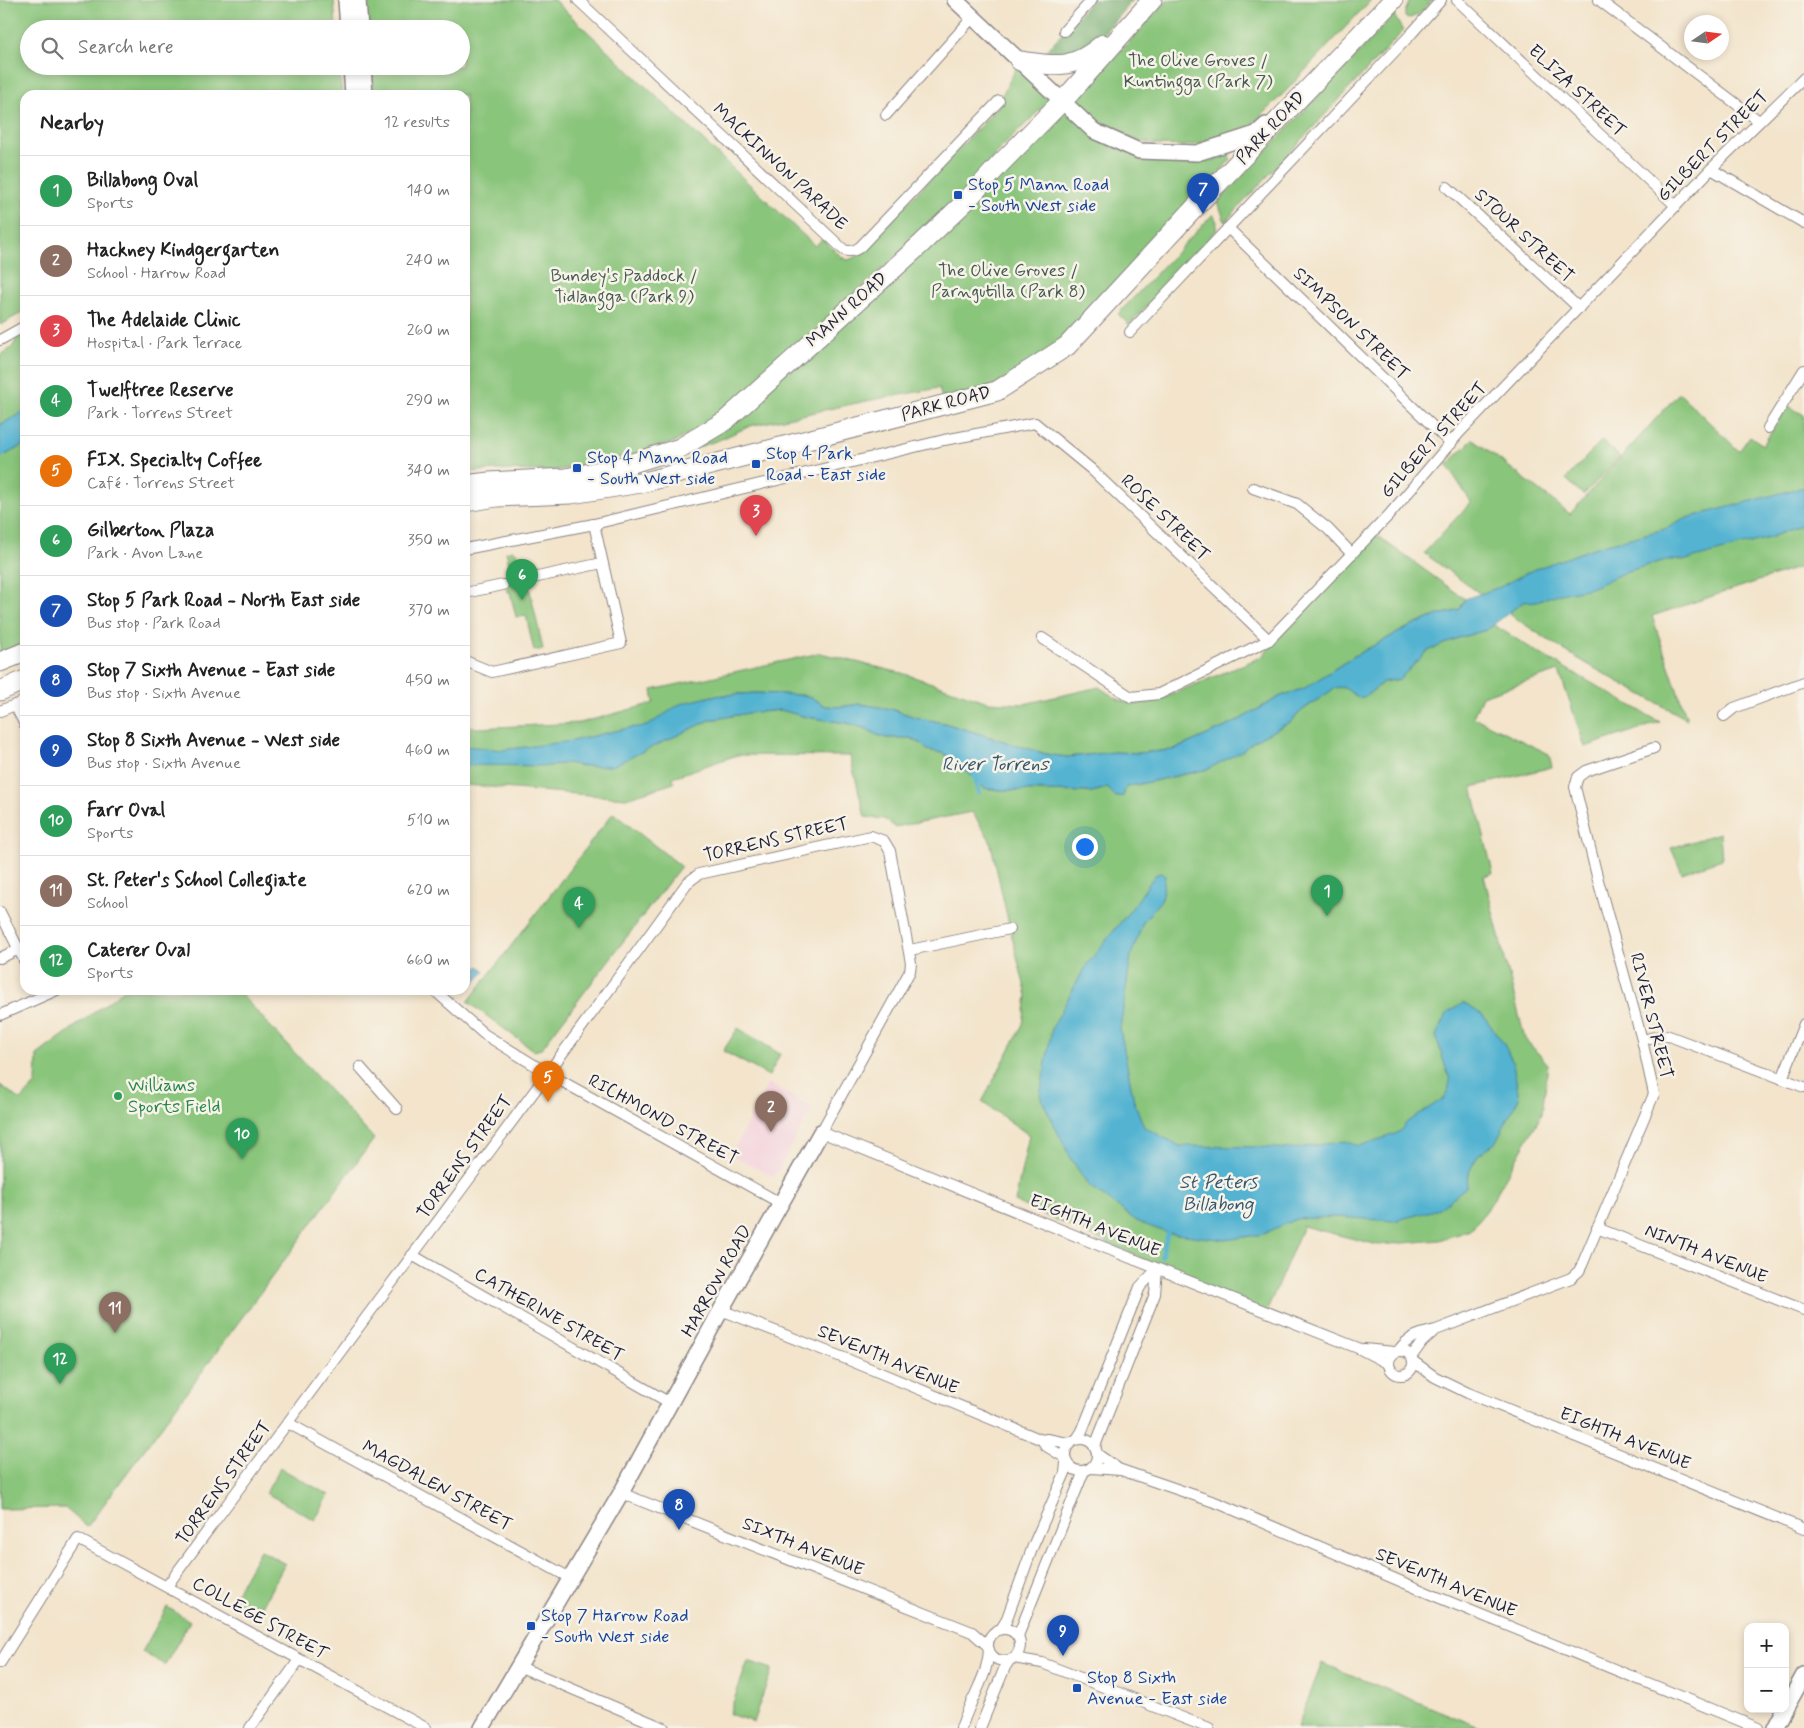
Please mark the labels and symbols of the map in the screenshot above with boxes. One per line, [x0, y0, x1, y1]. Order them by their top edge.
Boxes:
north arrow [1684, 15, 1729, 60]
street label: ELIZA STREET [1523, 39, 1631, 143]
park label: The Olive Groves / Kuntingga (Park 7) [1123, 49, 1273, 96]
street label: GILBERT STREET [1652, 85, 1774, 207]
street label: PARK ROAD [1231, 86, 1311, 170]
street label: MACKINNON PARADE [707, 98, 853, 236]
place label: Stop 5 Mann Road - South West side [968, 173, 1109, 218]
pin: 7 [1187, 173, 1219, 214]
street label: STOUR STREET [1469, 184, 1579, 288]
marker: Stop 5 Mann Road - South West side [952, 189, 964, 201]
park label: The Olive Groves / Parngutilla (Park 8) [931, 259, 1086, 304]
street label: SIMPSON STREET [1288, 262, 1414, 386]
park label: Bundey's Paddock / Tidlangga (Park 9) [550, 264, 698, 311]
street label: MANN ROAD [801, 267, 893, 353]
street label: GILBERT STREET [1375, 377, 1493, 503]
street label: PARK ROAD [898, 381, 994, 427]
place label: Stop 4 Park Road - East side [766, 442, 886, 487]
place label: Stop 4 Mann Road - South West side [587, 446, 728, 491]
marker: Stop 4 Park Road - East side [750, 458, 762, 470]
marker: Stop 4 Mann Road - South West side [571, 462, 583, 474]
street label: ROSE STREET [1115, 469, 1215, 567]
pin: 3 [740, 495, 772, 536]
pin: 6 [506, 559, 538, 600]
water label: River Torrens [942, 752, 1050, 777]
street label: TORRENS STREET [701, 812, 851, 868]
your location [1072, 834, 1098, 860]
pin: 1 [1311, 875, 1343, 916]
pin: 4 [563, 887, 595, 928]
street label: RIVER STREET [1624, 950, 1678, 1082]
pin: 5 [532, 1061, 564, 1102]
street label: RICHMOND STREET [584, 1069, 742, 1171]
place label: Williams Sports Field [128, 1074, 221, 1119]
marker: Williams Sports Field [112, 1090, 124, 1102]
street label: TORRENS STREET [412, 1090, 518, 1224]
pin: 2 [755, 1091, 787, 1132]
pin: 10 [226, 1118, 258, 1159]
water label: St Peters Billabong [1179, 1170, 1259, 1219]
street label: EIGHTH AVENUE [1026, 1189, 1164, 1263]
street label: NINTH AVENUE [1641, 1218, 1771, 1290]
street label: HARROW ROAD [676, 1221, 758, 1341]
street label: CATHERINE STREET [470, 1262, 628, 1368]
pin: 11 [99, 1292, 131, 1333]
street label: SEVENTH AVENUE [814, 1319, 962, 1401]
pin: 12 [44, 1343, 76, 1384]
street label: EIGHTH AVENUE [1556, 1402, 1694, 1476]
street label: TORRENS STREET [171, 1416, 277, 1550]
street label: MAGDALEN STREET [358, 1435, 516, 1537]
pin: 8 [663, 1489, 695, 1530]
street label: SIXTH AVENUE [739, 1512, 867, 1582]
street label: SEVENTH AVENUE [1372, 1542, 1520, 1624]
street label: COLLEGE STREET [188, 1572, 333, 1667]
place label: Stop 7 Harrow Road - South West side [541, 1604, 689, 1649]
pin: 9 [1047, 1615, 1079, 1656]
marker: Stop 7 Harrow Road - South West side [525, 1620, 537, 1632]
place label: Stop 8 Sixth Avenue - East side [1087, 1666, 1228, 1711]
marker: Stop 8 Sixth Avenue - East side [1071, 1682, 1083, 1694]

